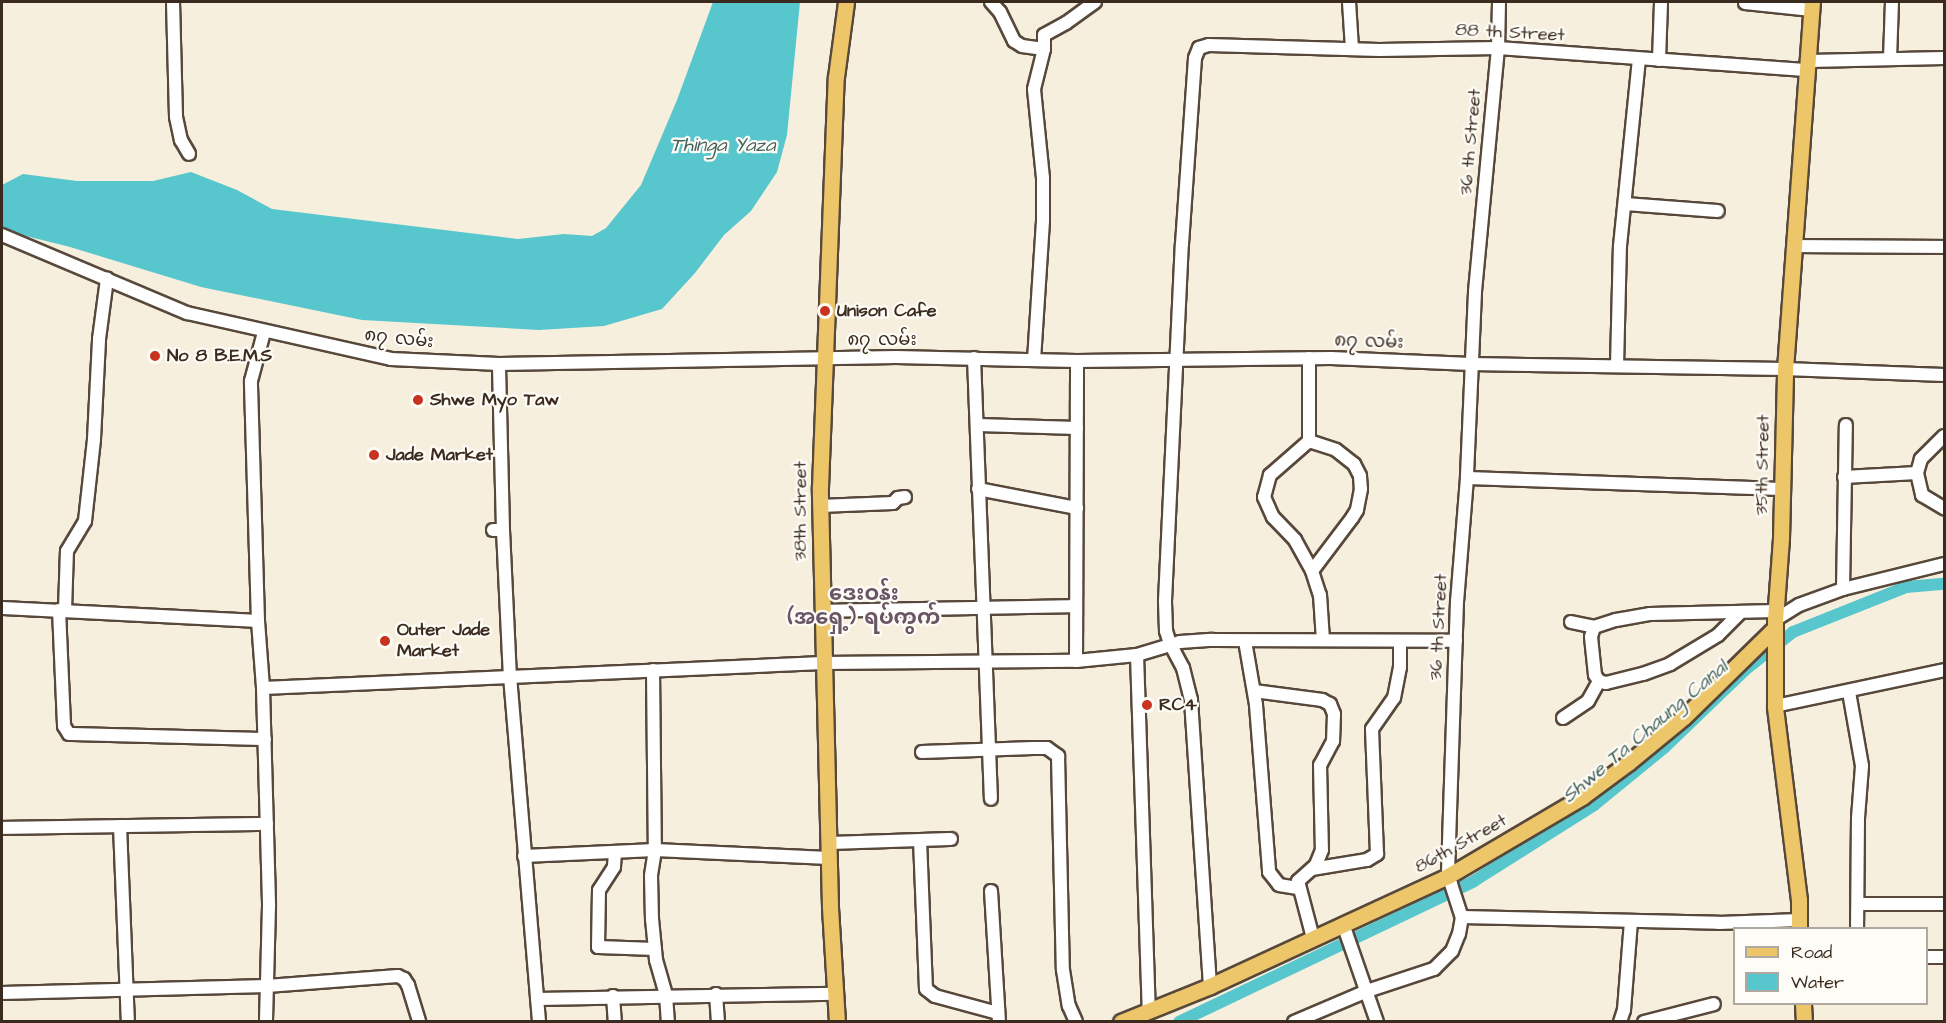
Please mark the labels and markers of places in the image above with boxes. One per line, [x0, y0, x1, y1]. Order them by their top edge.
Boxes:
place label: Unison Cafe [837, 300, 937, 322]
marker: Unison Cafe [818, 304, 832, 318]
place label: No 8 B.E.M.S [167, 345, 272, 367]
marker: No 8 B.E.M.S [148, 349, 162, 363]
place label: Shwe Myo Taw [430, 389, 559, 411]
marker: Shwe Myo Taw [411, 393, 425, 407]
place label: Jade Market [386, 444, 493, 466]
marker: Jade Market [367, 448, 381, 462]
place label: Outer Jade Market [397, 620, 490, 662]
marker: Outer Jade Market [378, 634, 392, 648]
place label: RC4 [1159, 694, 1197, 716]
marker: RC4 [1140, 698, 1154, 712]

